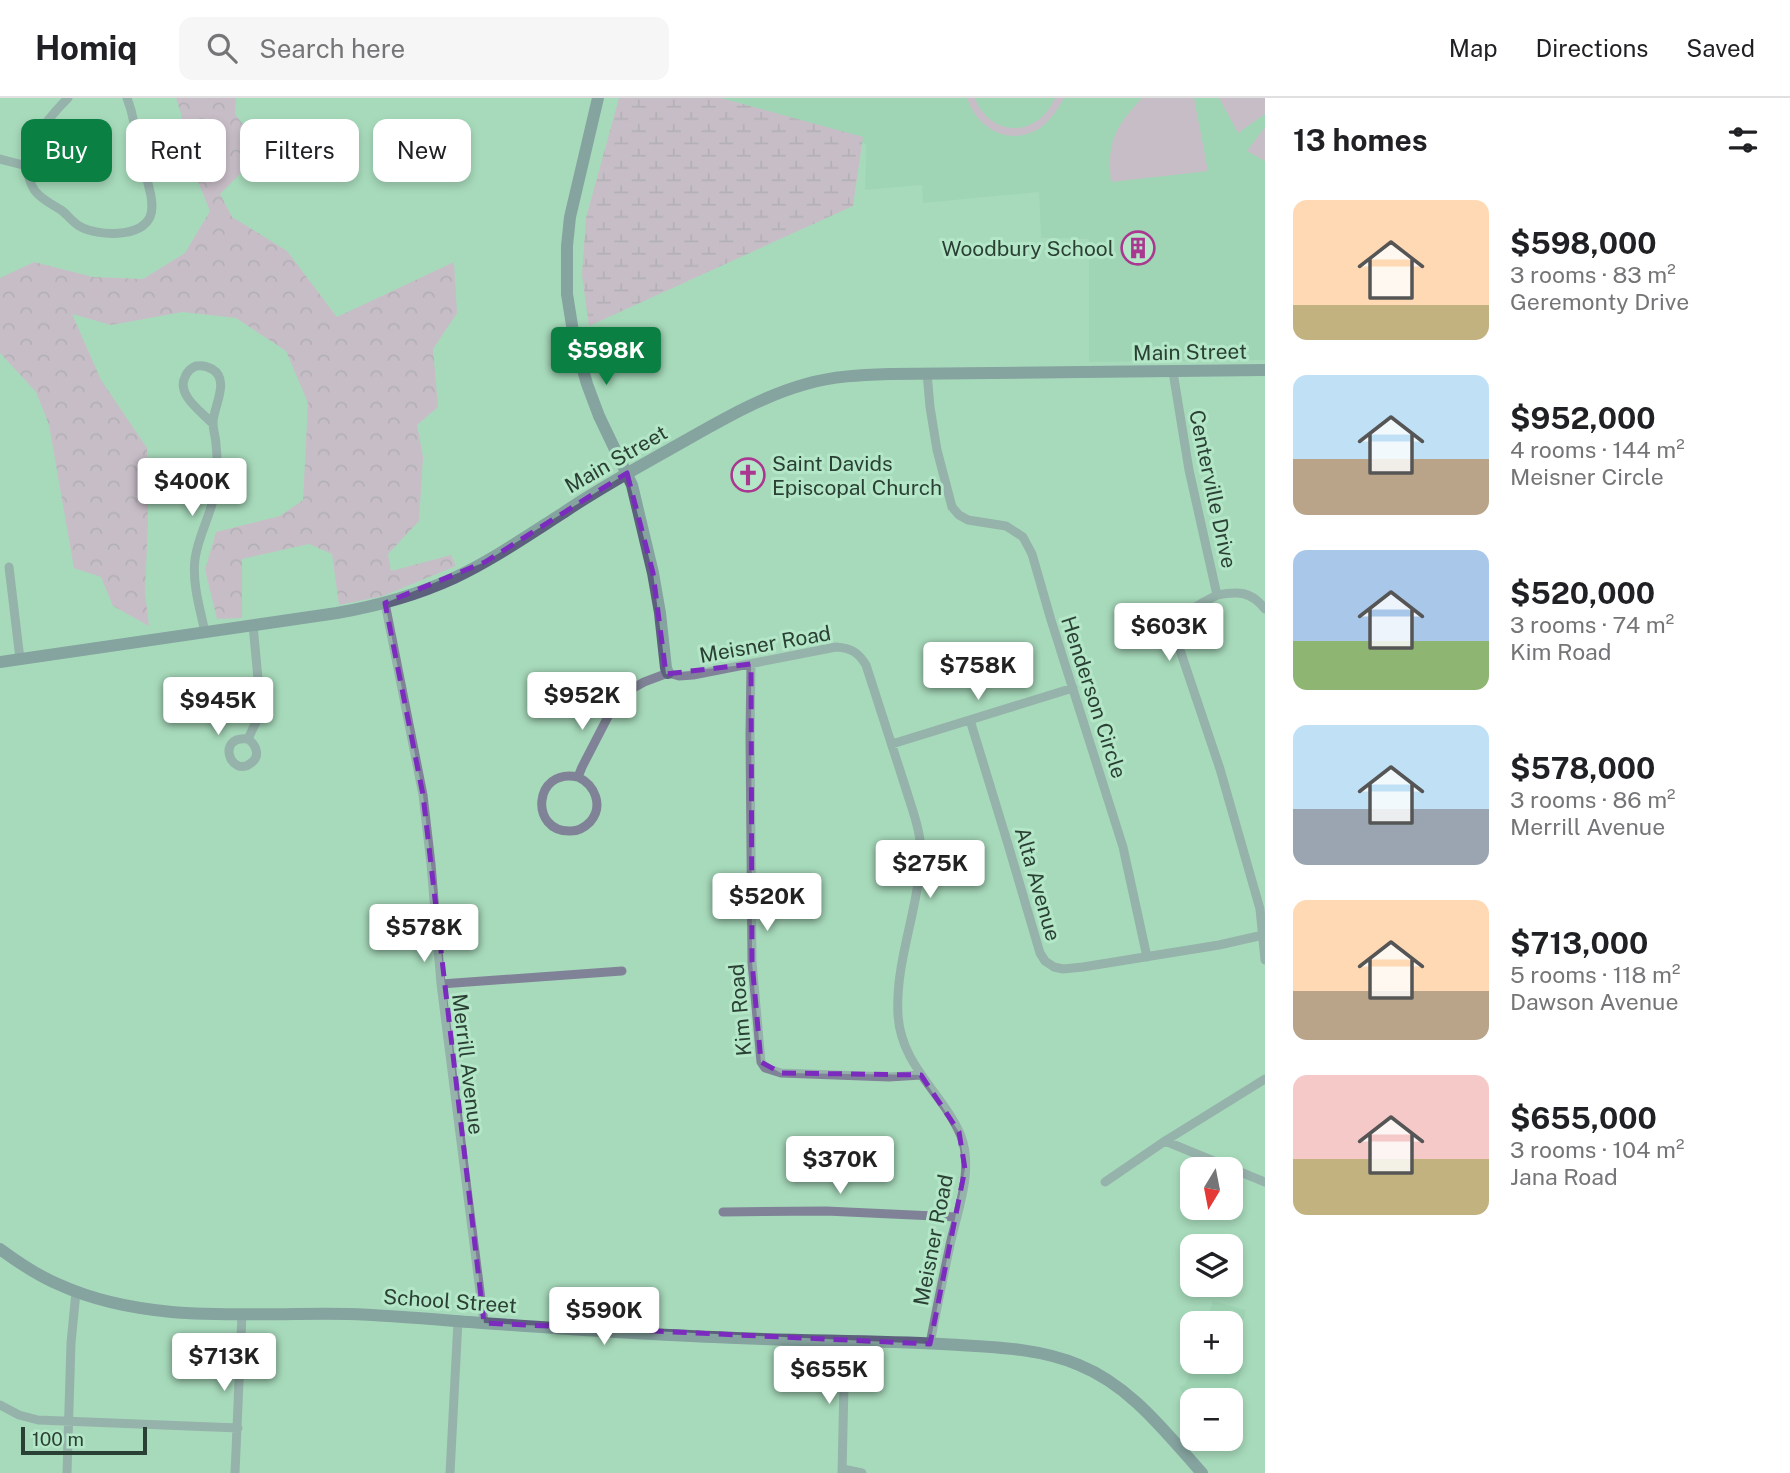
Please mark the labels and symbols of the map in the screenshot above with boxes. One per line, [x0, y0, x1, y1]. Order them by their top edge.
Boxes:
building icon: Woodbury School [1119, 229, 1157, 267]
place label: Woodbury School [941, 236, 1114, 261]
pin: $598K [557, 328, 655, 387]
street label: Main Street [1133, 339, 1247, 365]
street label: Centerville Drive [1184, 408, 1242, 570]
street label: Main Street [560, 420, 672, 498]
place label: Saint Davids Episcopal Church [772, 451, 942, 500]
church icon: Saint Davids Episcopal Church [729, 456, 767, 494]
pin: $400K [143, 458, 241, 518]
pin: $603K [1120, 603, 1218, 663]
street label: Henderson Circle [1056, 613, 1132, 781]
street label: Meisner Road [697, 620, 833, 668]
pin: $758K [929, 642, 1027, 702]
pin: $952K [533, 672, 631, 732]
pin: $945K [169, 678, 267, 737]
street label: Alta Avenue [1010, 824, 1066, 944]
pin: $275K [881, 840, 979, 900]
pin: $520K [718, 874, 816, 933]
pin: $578K [375, 904, 473, 964]
street label: Kim Road [724, 963, 756, 1057]
street label: Merrill Avenue [447, 992, 489, 1136]
pin: $370K [791, 1136, 889, 1196]
north arrow [1180, 1157, 1242, 1220]
street label: Meisner Road [908, 1172, 958, 1308]
street label: School Street [382, 1284, 518, 1318]
pin: $590K [555, 1288, 653, 1347]
pin: $713K [175, 1334, 273, 1393]
pin: $655K [780, 1346, 878, 1406]
scale bar [21, 1424, 147, 1456]

